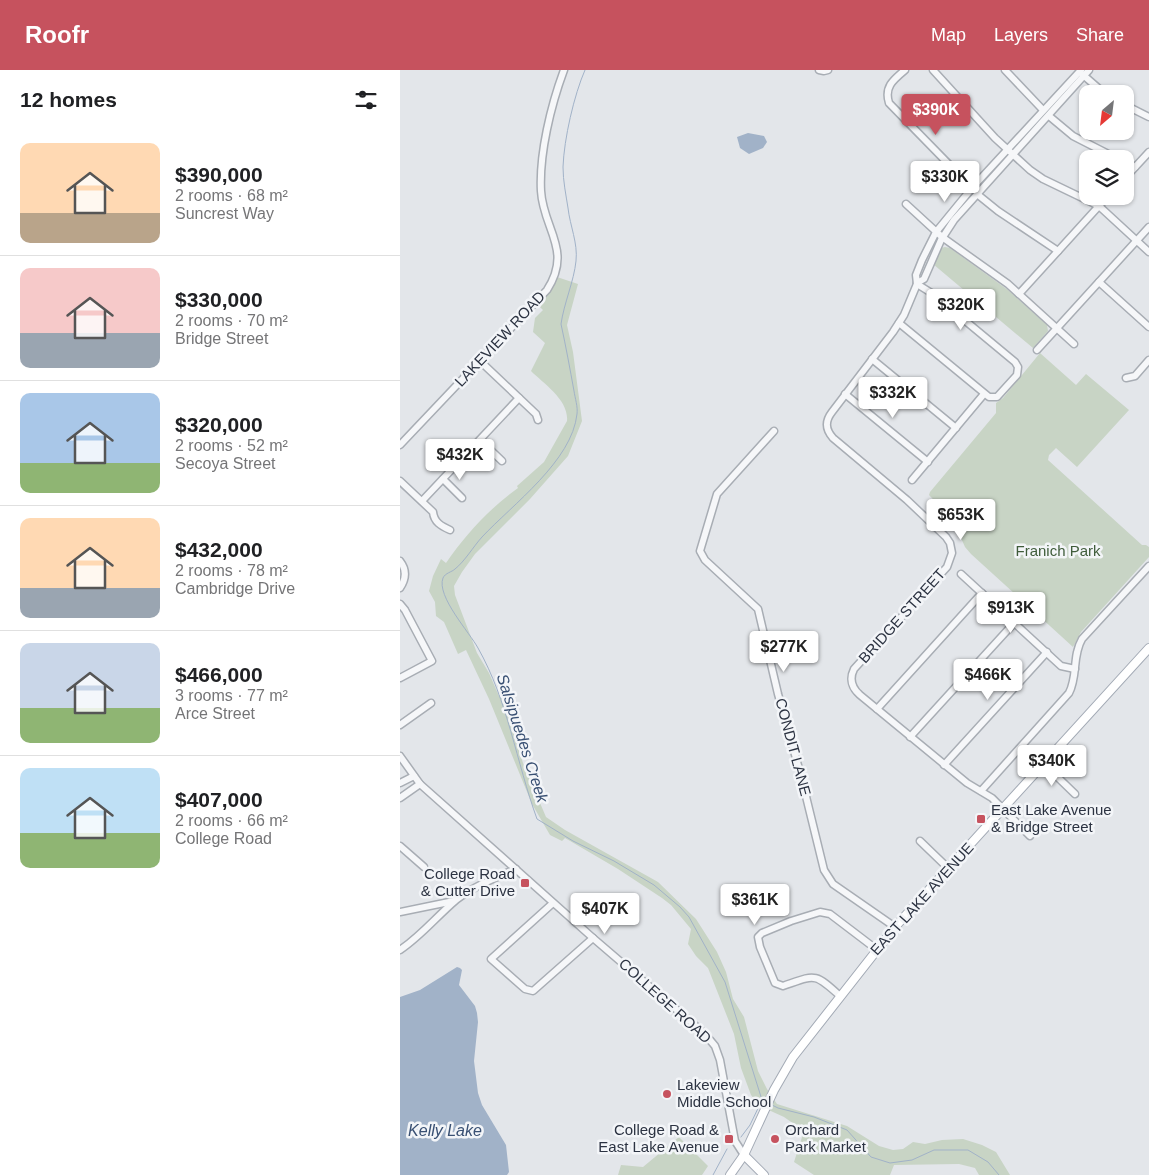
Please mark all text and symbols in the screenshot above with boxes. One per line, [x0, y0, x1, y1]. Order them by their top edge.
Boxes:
text: Roofr [25, 21, 89, 48]
text: Map [931, 25, 966, 45]
text: Layers [994, 25, 1048, 45]
text: Share [1076, 25, 1124, 45]
north arrow [1079, 85, 1134, 140]
map controls [1079, 85, 1134, 205]
icon: filters [352, 86, 380, 114]
text: 12 homes [20, 88, 117, 111]
pin: $390K [901, 93, 971, 136]
text: $390K [912, 101, 960, 118]
button: layers [1079, 150, 1134, 205]
pin: $330K [910, 160, 980, 203]
icon: home [60, 163, 120, 223]
text: $390,000 [175, 163, 263, 186]
text: $330K [921, 168, 969, 185]
text: 2 rooms · 68 m² [175, 187, 288, 204]
text: Suncrest Way [175, 205, 274, 222]
street label: LAKEVIEW ROAD [451, 287, 548, 390]
icon: home [60, 288, 120, 348]
text: $330,000 [175, 288, 263, 311]
pin: $320K [926, 288, 996, 331]
text: $320K [937, 296, 985, 313]
text: 2 rooms · 70 m² [175, 312, 288, 329]
text: Bridge Street [175, 330, 268, 347]
pin: $332K [858, 376, 928, 419]
text: $332K [869, 384, 917, 401]
icon: home [60, 413, 120, 473]
text: $320,000 [175, 413, 263, 436]
text: 2 rooms · 52 m² [175, 437, 288, 454]
pin: $432K [425, 438, 495, 481]
text: $432K [436, 446, 484, 463]
text: Secoya Street [175, 455, 276, 472]
pin: $653K [926, 498, 996, 541]
text: $653K [937, 506, 985, 523]
icon: home [60, 538, 120, 598]
text: $432,000 [175, 538, 263, 561]
park label: Franich Park [1015, 542, 1101, 559]
text: 2 rooms · 78 m² [175, 562, 288, 579]
street label: BRIDGE STREET [855, 565, 948, 666]
text: Cambridge Drive [175, 580, 295, 597]
pin: $913K [976, 592, 1046, 634]
text: $913K [987, 599, 1035, 616]
pin: $277K [749, 630, 819, 673]
text: $277K [760, 638, 808, 655]
pin: $466K [953, 658, 1023, 701]
icon: home [60, 663, 120, 723]
text: $466,000 [175, 663, 263, 686]
text: $466K [964, 666, 1012, 683]
water label: Salsipuedes Creek [494, 672, 552, 806]
text: 3 rooms · 77 m² [175, 687, 288, 704]
street label: CONDIT LANE [772, 696, 815, 798]
text: Arce Street [175, 705, 255, 722]
pin: $340K [1017, 744, 1087, 787]
text: $340K [1028, 752, 1076, 769]
icon: home [60, 788, 120, 848]
text: $407,000 [175, 788, 263, 811]
place label: East Lake Avenue & Bridge Street [991, 801, 1112, 835]
text: 2 rooms · 66 m² [175, 812, 288, 829]
marker: East Lake Avenue & Bridge Street [975, 813, 987, 825]
text: College Road [175, 830, 272, 847]
street label: EAST LAKE AVENUE [867, 839, 977, 958]
place label: College Road & Cutter Drive [421, 865, 515, 899]
marker: College Road & Cutter Drive [519, 877, 531, 889]
pin: $361K [720, 884, 790, 926]
text: $361K [731, 891, 779, 908]
pin: $407K [570, 892, 640, 935]
text: $407K [581, 900, 629, 917]
street label: COLLEGE ROAD [616, 955, 715, 1047]
place label: Lakeview Middle School [677, 1076, 771, 1110]
marker: Lakeview Middle School [661, 1088, 673, 1100]
place label: College Road & East Lake Avenue [598, 1121, 719, 1155]
place label: Orchard Park Market [785, 1121, 867, 1155]
water label: Kelly Lake [408, 1122, 482, 1139]
marker: College Road & East Lake Avenue [723, 1133, 735, 1145]
marker: Orchard Park Market [769, 1133, 781, 1145]

